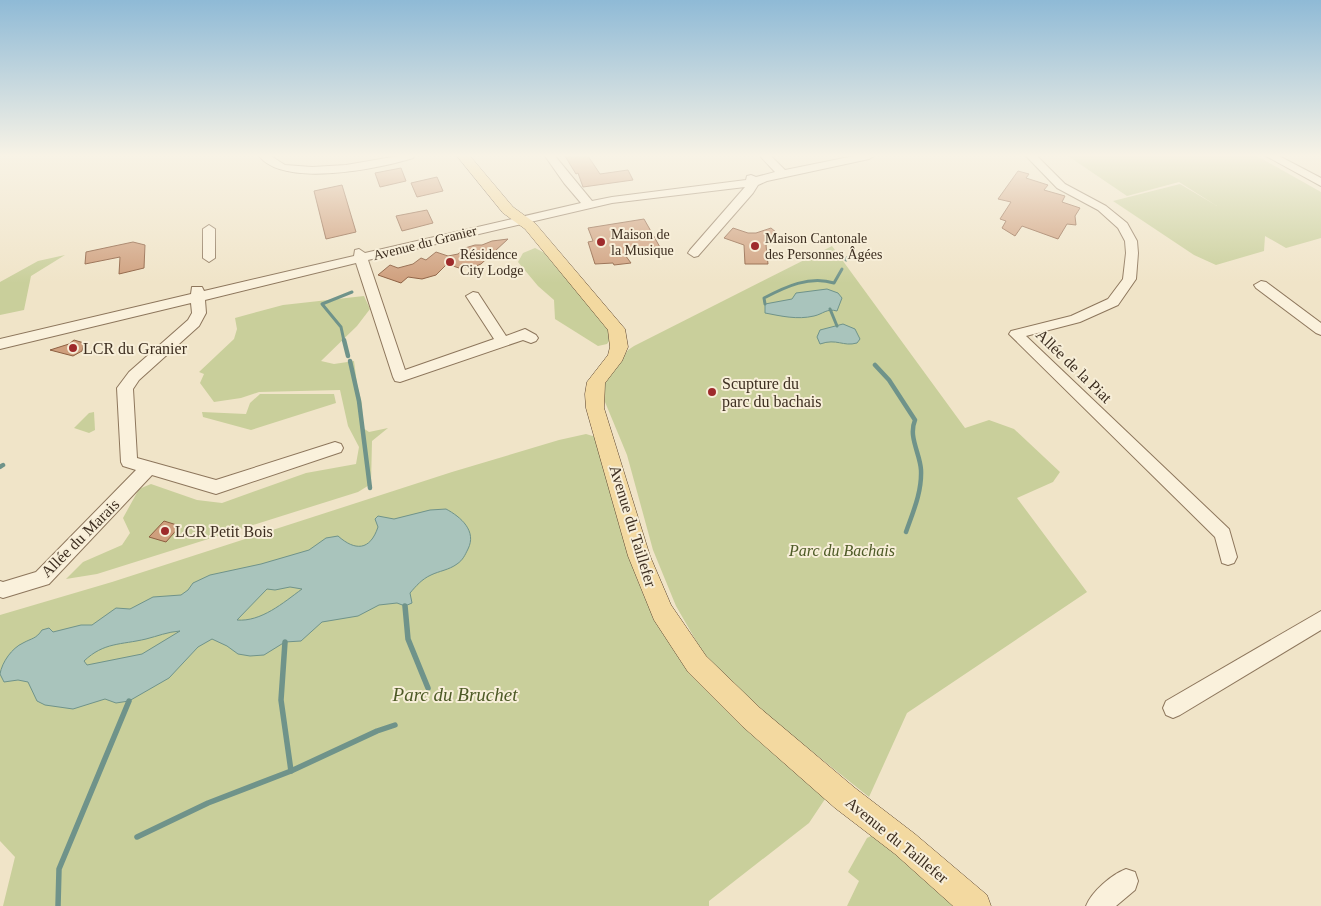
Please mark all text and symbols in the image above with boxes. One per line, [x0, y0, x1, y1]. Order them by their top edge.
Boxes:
street label: Avenue du Granier [372, 223, 479, 263]
place label: Maison de la Musique [611, 227, 674, 258]
place label: Maison Cantonale des Personnes Âgées [765, 231, 882, 262]
marker: Maison de la Musique [595, 236, 607, 248]
marker: Maison Cantonale des Personnes Âgées [749, 240, 761, 252]
place label: Résidence City Lodge [460, 247, 523, 278]
marker: Résidence City Lodge [444, 256, 456, 268]
street label: Allée de la Piat [1033, 326, 1116, 407]
place label: LCR du Granier [83, 340, 188, 357]
marker: LCR du Granier [67, 342, 79, 354]
place label: Scupture du parc du bachais [722, 375, 822, 411]
marker: Scupture du parc du bachais [706, 386, 718, 398]
street label: Avenue du Taillefer [606, 463, 660, 589]
street label: Allée du Marais [38, 496, 122, 580]
place label: LCR Petit Bois [175, 523, 273, 540]
marker: LCR Petit Bois [159, 525, 171, 537]
park label: Parc du Bachais [788, 542, 895, 559]
park label: Parc du Bruchet [392, 684, 518, 705]
street label: Avenue du Taillefer [843, 794, 952, 887]

